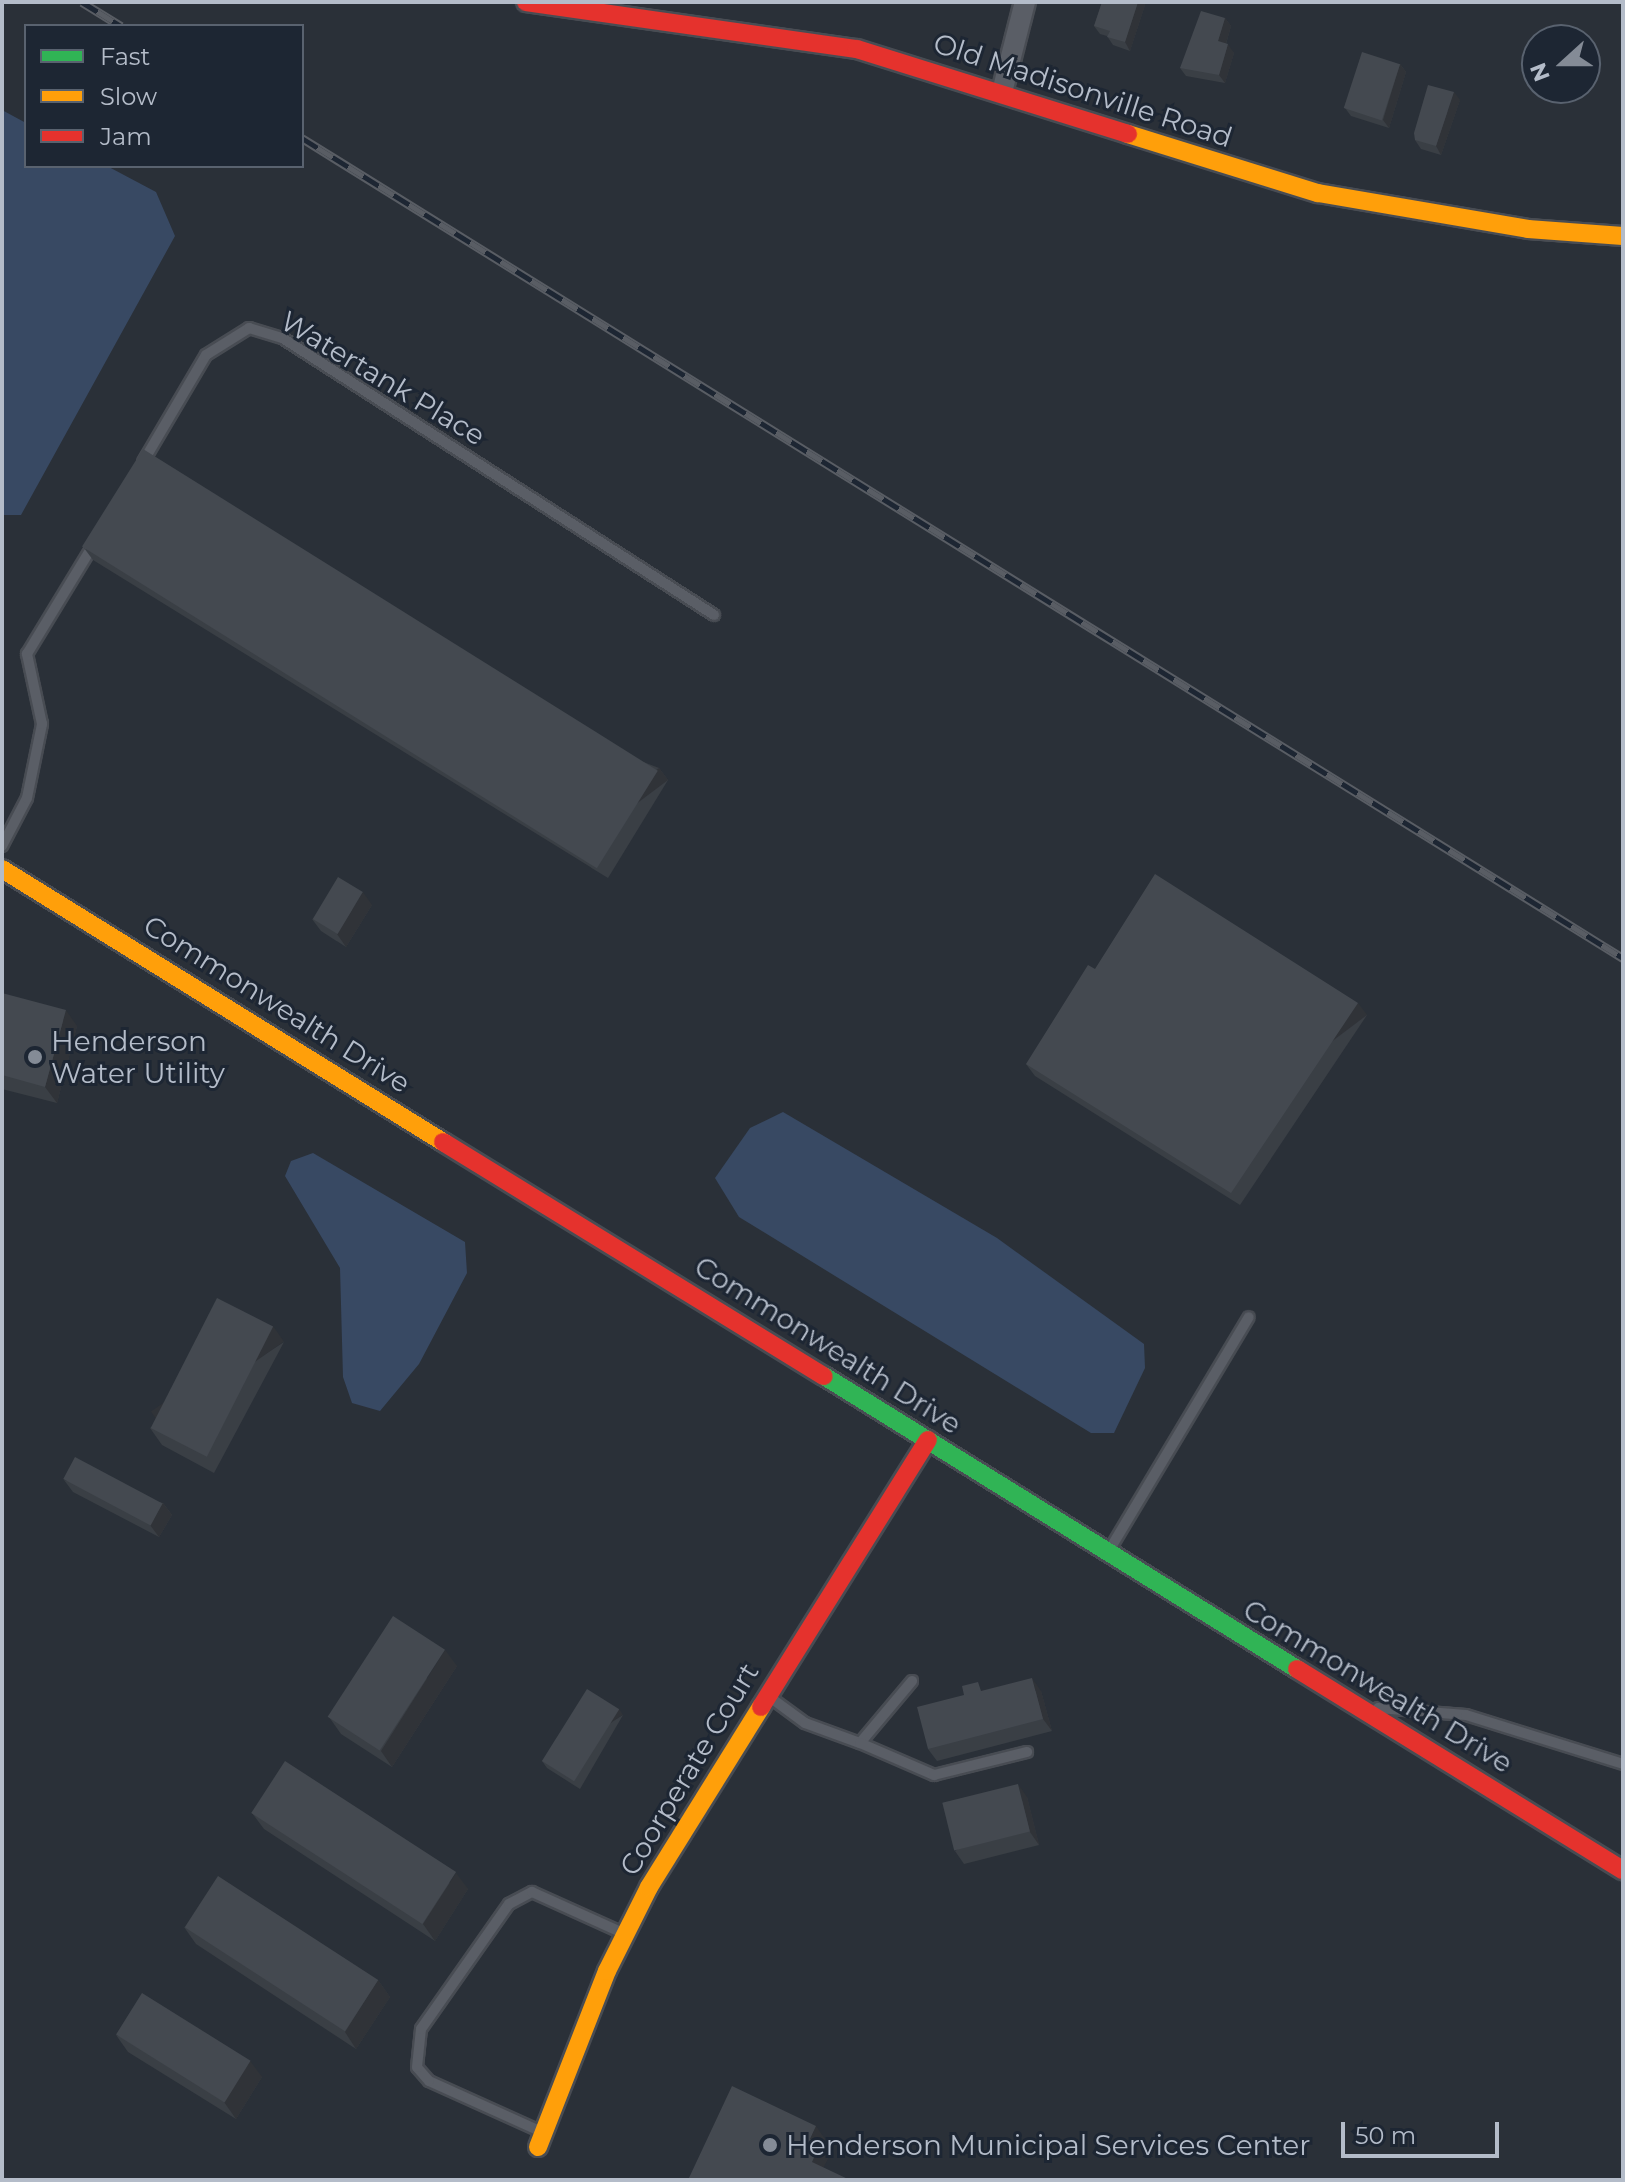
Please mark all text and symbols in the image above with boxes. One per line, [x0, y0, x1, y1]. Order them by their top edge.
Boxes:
legend [24, 24, 304, 168]
north arrow [1521, 24, 1601, 104]
street label: Old Madisonville Road [929, 26, 1237, 154]
text: Fast [100, 42, 150, 71]
text: N [1524, 59, 1556, 85]
text: Slow [100, 82, 157, 111]
text: Jam [100, 122, 152, 151]
street label: Watertank Place [275, 304, 491, 452]
street label: Commonwealth Drive [138, 908, 416, 1100]
place label: Henderson Water Utility [51, 1024, 225, 1090]
marker: Henderson Water Utility [26, 1048, 44, 1066]
street label: Commonwealth Drive [689, 1249, 967, 1441]
street label: Commonwealth Drive [1237, 1592, 1519, 1780]
street label: Coorperate Court [612, 1657, 766, 1881]
scale bar [1345, 2106, 1503, 2156]
text: 50 m [1355, 2121, 1416, 2150]
place label: Henderson Municipal Services Center [786, 2128, 1310, 2162]
marker: Henderson Municipal Services Center [761, 2136, 779, 2154]

